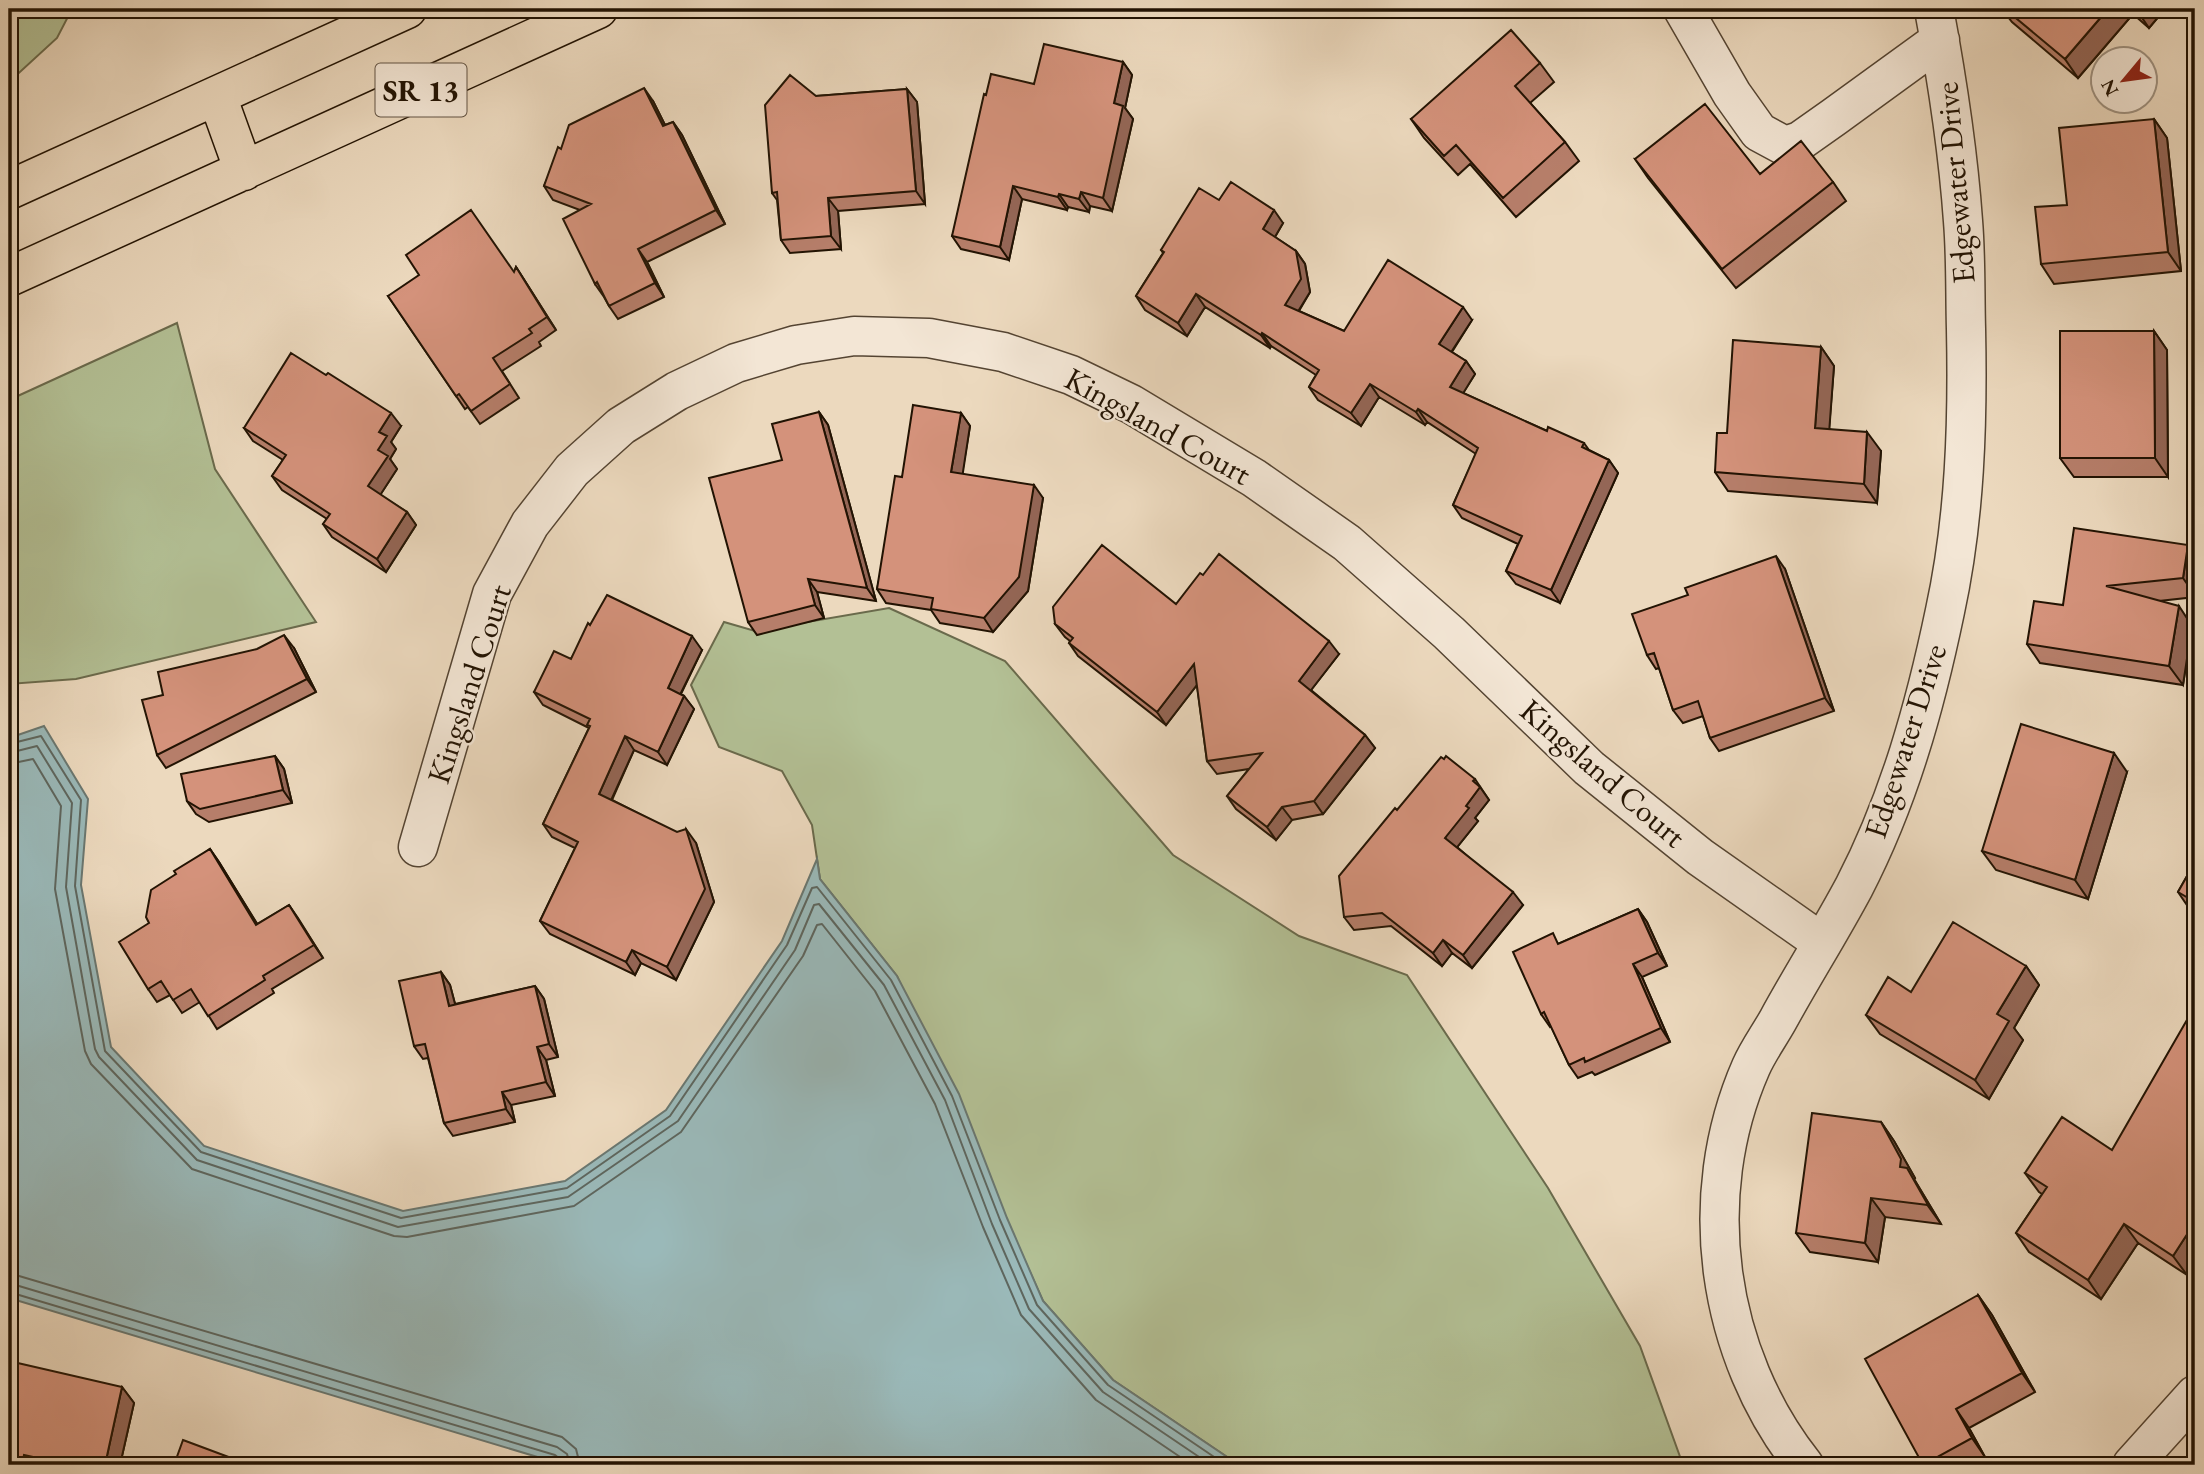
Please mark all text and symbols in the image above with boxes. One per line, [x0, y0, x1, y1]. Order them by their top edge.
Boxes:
north arrow [2088, 46, 2158, 116]
road number: SR 13 [376, 64, 466, 116]
text: N [2095, 75, 2124, 101]
street label: Edgewater Drive [1925, 81, 1985, 285]
street label: Kingsland Court [1057, 357, 1259, 495]
street label: Kingsland Court [417, 579, 521, 789]
street label: Edgewater Drive [1854, 638, 1956, 844]
street label: Kingsland Court [1511, 689, 1695, 857]

